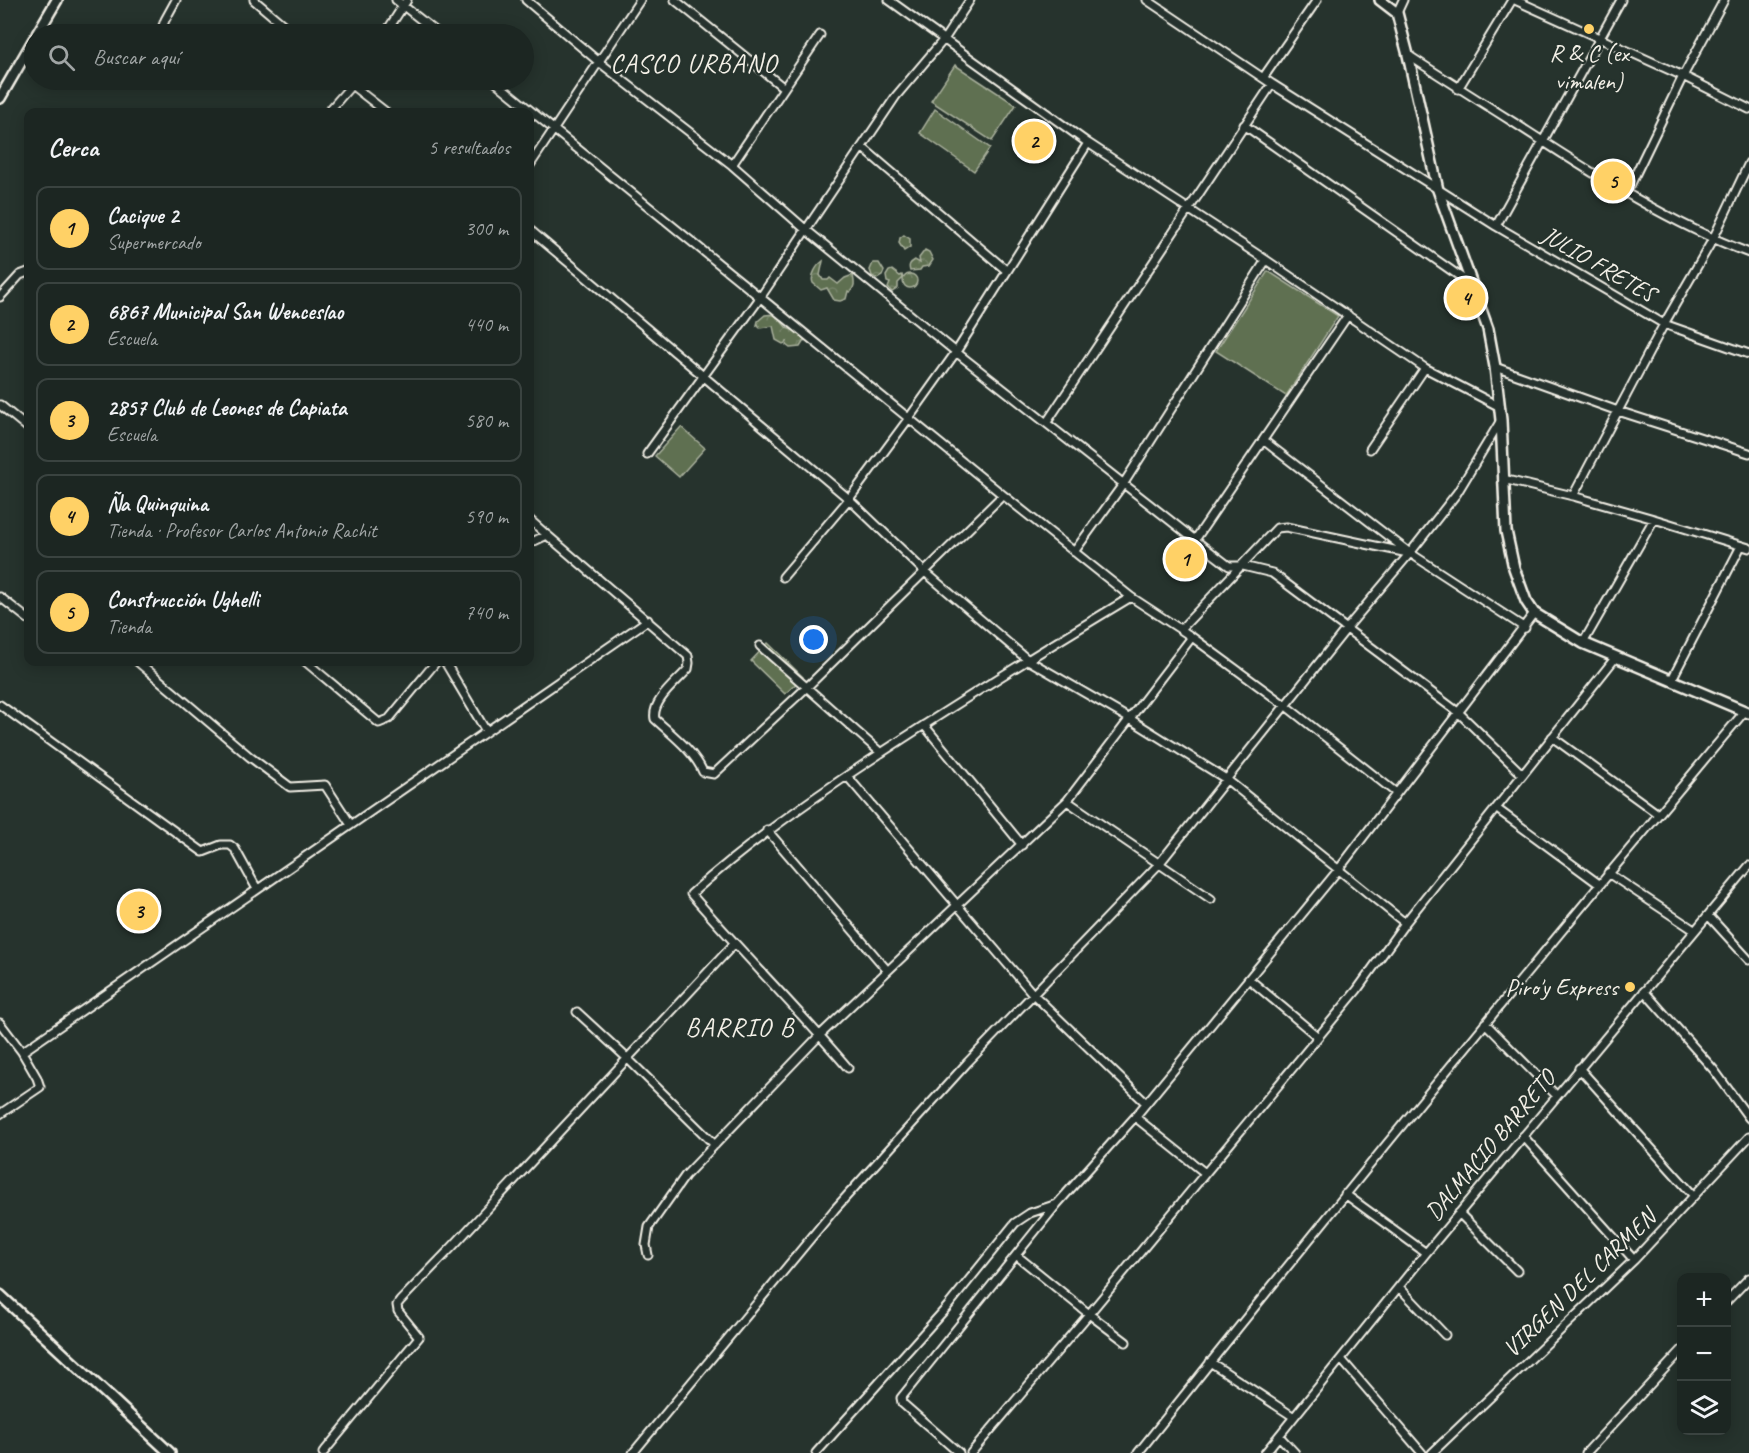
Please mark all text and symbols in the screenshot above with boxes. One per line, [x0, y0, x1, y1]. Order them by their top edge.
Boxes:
marker: R & C (ex vimalen) [1582, 22, 1596, 36]
search box [24, 24, 534, 90]
place label: R & C (ex vimalen) [1549, 38, 1630, 96]
icon: search [45, 41, 78, 74]
text: Buscar aquí [93, 43, 179, 71]
district label: CASCO URBANO [610, 47, 779, 80]
pin: 2 [1014, 118, 1054, 164]
text: Cerca [48, 131, 98, 164]
text: 5 resultados [428, 135, 510, 160]
pin: 5 [1594, 158, 1632, 204]
text: Cacique 2 [107, 202, 179, 230]
text: 1 [65, 216, 74, 241]
text: 300 m [465, 216, 508, 241]
street label: JULIO FRETES [1536, 219, 1664, 310]
text: Supermercado [107, 230, 201, 255]
pin: 4 [1446, 276, 1486, 320]
text: 6867 Municipal San Wenceslao [107, 298, 343, 326]
text: 2 [65, 312, 74, 337]
text: 440 m [465, 312, 508, 337]
text: Escuela [107, 326, 157, 351]
text: 2857 Club de Leones de Capiata [107, 394, 347, 422]
text: 3 [65, 408, 74, 433]
text: 580 m [465, 408, 508, 433]
text: Escuela [107, 422, 157, 447]
text: Ña Quinquina [107, 490, 208, 518]
text: 4 [65, 504, 74, 529]
text: 590 m [465, 504, 508, 529]
text: Tienda · Profesor Carlos Antonio Rachit [107, 518, 377, 543]
pin: 1 [1166, 536, 1204, 582]
text: Construcción Ughelli [107, 586, 259, 614]
text: 5 [65, 600, 74, 625]
text: 740 m [465, 600, 508, 625]
text: Tienda [107, 614, 151, 639]
your location [799, 625, 828, 654]
pin: 3 [120, 888, 158, 934]
place label: Piro'y Express [1505, 972, 1620, 1002]
marker: Piro'y Express [1623, 980, 1637, 994]
district label: BARRIO B [685, 1011, 795, 1044]
street label: DALMACIO BARRETO [1419, 1061, 1563, 1226]
street label: VIRGEN DEL CARMEN [1497, 1200, 1664, 1363]
map controls [1677, 1273, 1731, 1435]
button: + [1677, 1273, 1731, 1327]
button: − [1677, 1327, 1731, 1381]
button: layers [1677, 1381, 1731, 1435]

